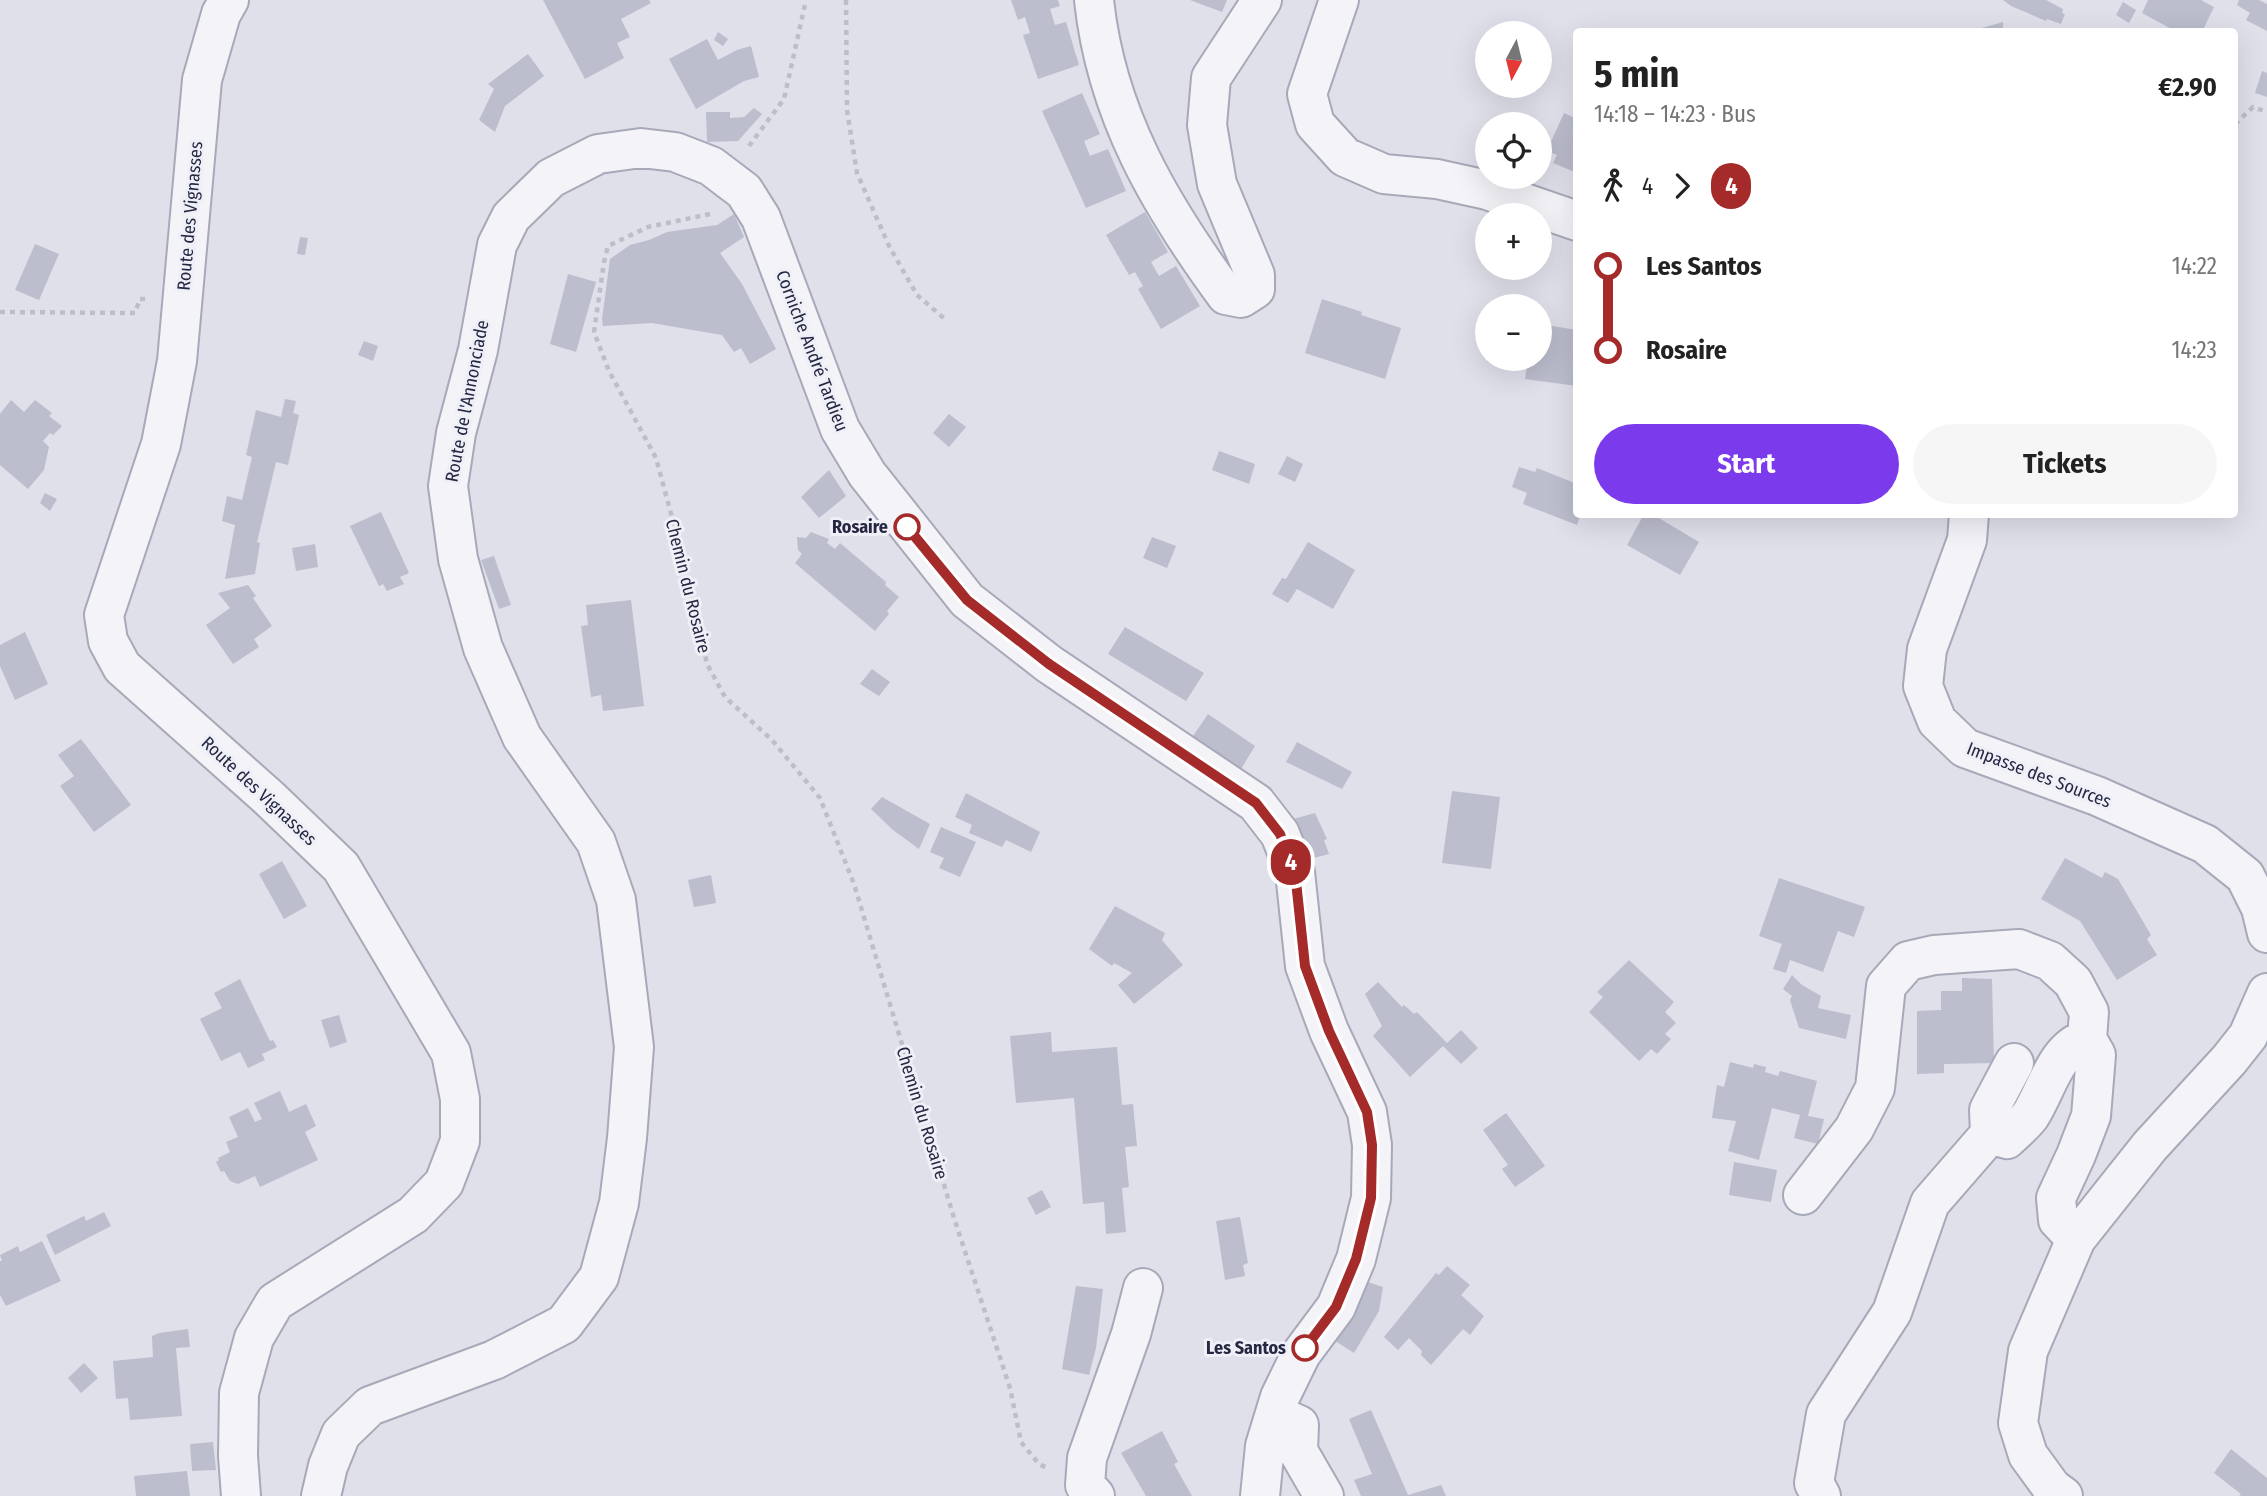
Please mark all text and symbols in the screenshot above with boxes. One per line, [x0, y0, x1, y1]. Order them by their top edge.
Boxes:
north arrow [1475, 21, 1552, 98]
map controls [1475, 21, 1552, 371]
text: 5 min [1594, 51, 1679, 97]
text: €2.90 [2158, 72, 2217, 103]
text: 14:18 – 14:23 · Bus [1594, 100, 1756, 128]
button: locate [1475, 112, 1552, 189]
street label: Route des Vignasses [173, 140, 208, 292]
icon: walk [1594, 167, 1632, 205]
icon: forward [1663, 167, 1701, 205]
text: 4 [1642, 172, 1653, 200]
text: 4 [1725, 172, 1737, 200]
button: + [1475, 203, 1552, 280]
text: Les Santos [1646, 251, 1762, 282]
text: 14:22 [2172, 252, 2217, 280]
street label: Corniche André Tardieu [771, 267, 853, 435]
button: − [1475, 294, 1552, 371]
street label: Route de l'Annonciade [441, 318, 494, 484]
text: Rosaire [1646, 335, 1727, 366]
text: 14:23 [2172, 336, 2217, 364]
button: Start [1594, 424, 1899, 504]
button: Tickets [1913, 424, 2217, 504]
marker: Rosaire [894, 514, 920, 540]
place label: Rosaire [832, 516, 888, 538]
street label: Chemin du Rosaire [661, 517, 715, 655]
street label: Route des Vignasses [197, 732, 321, 850]
street label: Impasse des Sources [1964, 737, 2115, 813]
line badge: 4 [1268, 839, 1314, 885]
text: 4 [1285, 848, 1297, 876]
street label: Chemin du Rosaire [891, 1044, 953, 1182]
marker: Les Santos [1292, 1335, 1318, 1361]
place label: Les Santos [1206, 1337, 1286, 1359]

